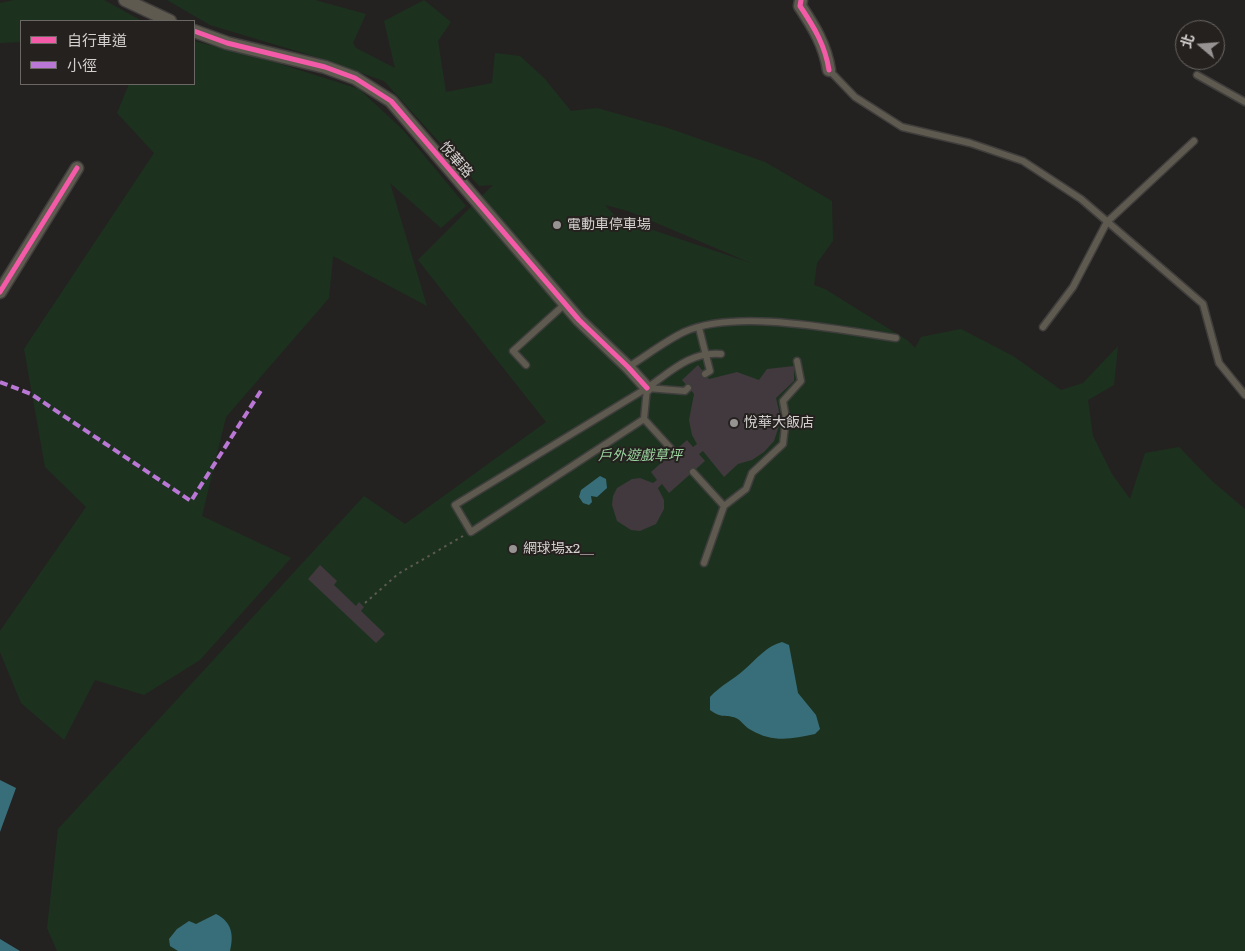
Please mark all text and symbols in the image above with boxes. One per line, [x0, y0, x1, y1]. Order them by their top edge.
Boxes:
legend [20, 20, 195, 85]
north arrow [1175, 20, 1225, 70]
text: 自行車道 [67, 28, 127, 51]
text: 北 [1175, 31, 1198, 50]
text: 小徑 [67, 53, 97, 76]
street label: 悅華路 [436, 139, 476, 181]
place label: 電動車停車場 [567, 217, 651, 233]
marker: 電動車停車場 [551, 219, 563, 231]
place label: 悅華大飯店 [744, 415, 814, 431]
marker: 悅華大飯店 [728, 417, 740, 429]
park label: 戶外遊戲草坪 [598, 448, 682, 464]
place label: 網球場x2＿ [523, 541, 594, 557]
marker: 網球場x2＿ [507, 543, 519, 555]

